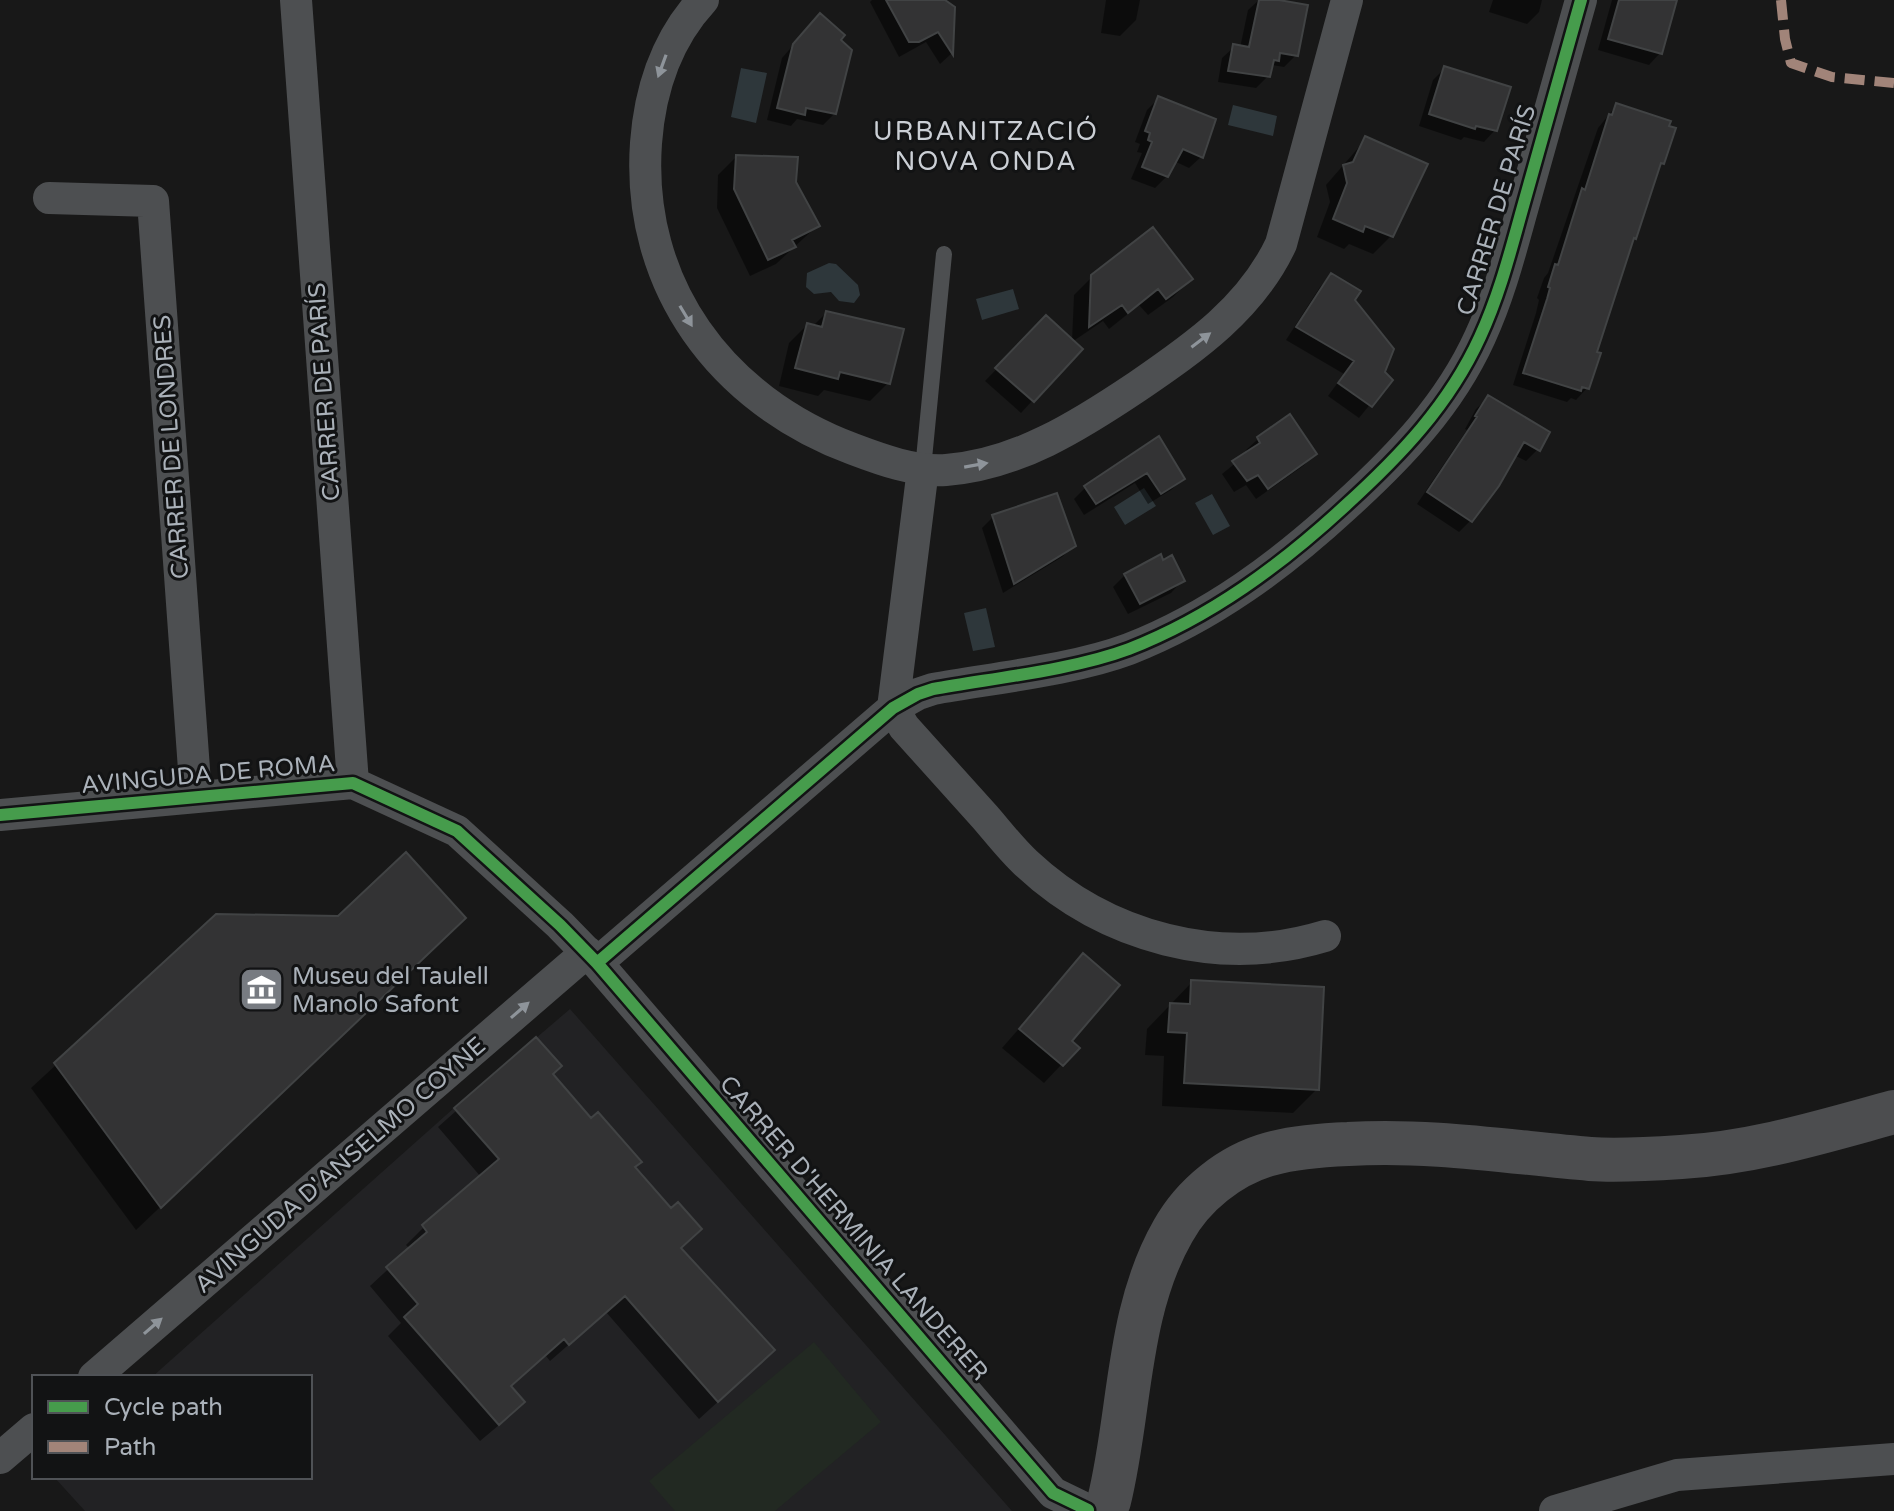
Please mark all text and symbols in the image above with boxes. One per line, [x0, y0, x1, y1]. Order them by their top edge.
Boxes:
one-way arrow [656, 54, 668, 78]
street label: CARRER DE PARÍS [1450, 101, 1542, 319]
district label: URBANITZACIÓ NOVA ONDA [873, 115, 1099, 177]
street label: CARRER DE PARÍS [301, 282, 347, 502]
one-way arrow [679, 305, 693, 327]
street label: CARRER DE LONDRES [148, 314, 195, 580]
one-way arrow [1191, 332, 1211, 348]
one-way arrow [964, 458, 989, 470]
street label: AVINGUDA DE ROMA [80, 749, 336, 800]
place label: Museu del Taulell Manolo Safont [292, 962, 489, 1019]
museum icon: Museu del Taulell Manolo Safont [237, 966, 285, 1014]
one-way arrow [509, 1002, 529, 1019]
street label: AVINGUDA D'ANSELMO COYNE [189, 1031, 492, 1300]
street label: CARRER D'HERMINIA LANDERER [713, 1070, 994, 1387]
one-way arrow [143, 1318, 163, 1335]
legend [32, 1375, 312, 1479]
text: Cycle path [104, 1393, 223, 1422]
text: Path [104, 1433, 157, 1462]

